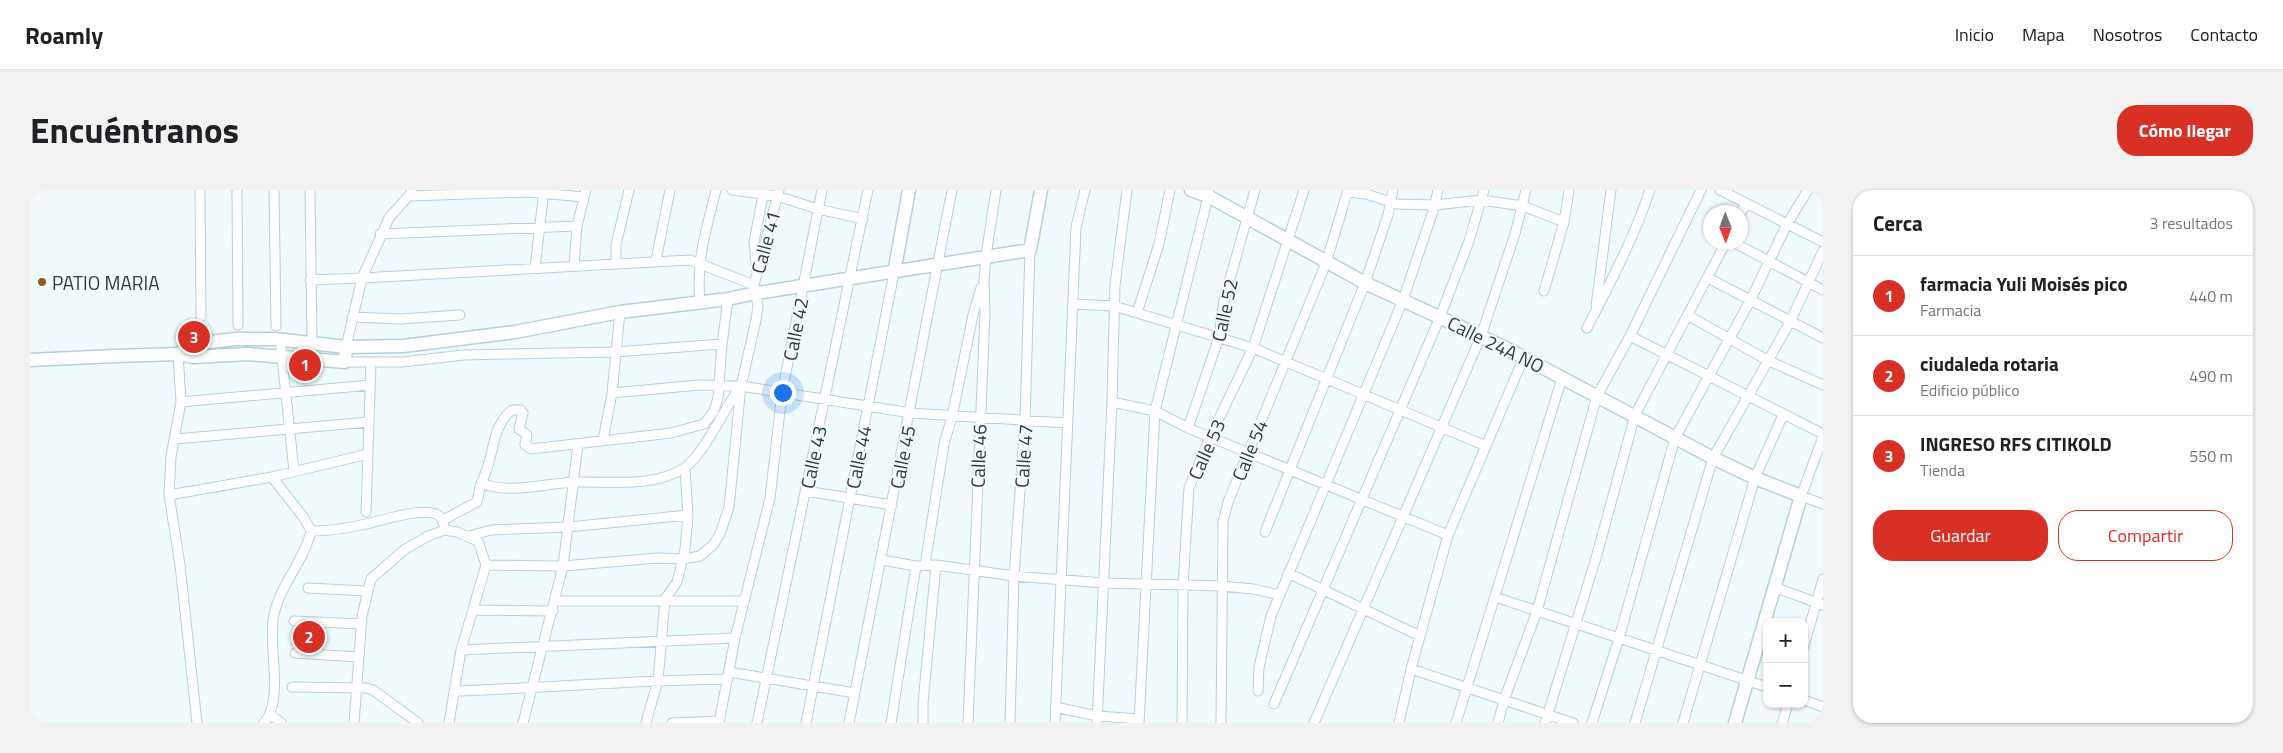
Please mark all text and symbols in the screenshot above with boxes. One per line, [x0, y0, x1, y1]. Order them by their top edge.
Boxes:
text: Roamly [25, 17, 103, 53]
text: Inicio [1955, 21, 1994, 48]
text: Mapa [2022, 21, 2065, 48]
text: Nosotros [2093, 21, 2162, 48]
text: Contacto [2190, 21, 2258, 48]
text: Encuéntranos [30, 103, 239, 157]
button: Cómo llegar [2117, 105, 2253, 156]
north arrow [1703, 205, 1748, 250]
street label: Calle 41 [743, 207, 787, 277]
text: Cerca [1873, 207, 1923, 239]
text: 3 resultados [2149, 211, 2233, 235]
place label: PATIO MARIA [52, 268, 159, 297]
text: farmacia Yuli Moisés pico [1920, 269, 2128, 298]
marker: PATIO MARIA [36, 276, 48, 288]
street label: Calle 52 [1203, 276, 1245, 344]
text: 1 [1885, 284, 1893, 308]
text: 440 m [2189, 284, 2233, 308]
street label: Calle 42 [775, 295, 815, 363]
text: Farmacia [1920, 298, 1981, 322]
street label: Calle 24A NO [1443, 308, 1549, 380]
pin: 3 [178, 318, 210, 356]
pin: 1 [289, 346, 321, 384]
text: ciudaleda rotaria [1920, 349, 2059, 378]
text: 2 [1885, 364, 1893, 388]
text: 490 m [2189, 364, 2233, 388]
text: Edificio público [1920, 378, 2020, 402]
your location [770, 380, 796, 406]
street label: Calle 53 [1180, 414, 1232, 484]
street label: Calle 54 [1224, 415, 1274, 485]
street label: Calle 43 [792, 423, 834, 491]
street label: Calle 44 [838, 423, 878, 491]
street label: Calle 45 [882, 423, 922, 491]
street label: Calle 47 [1006, 423, 1040, 489]
street label: Calle 46 [962, 424, 994, 488]
text: INGRESO RFS CITIKOLD [1920, 429, 2112, 458]
text: 3 [1885, 444, 1893, 468]
text: 550 m [2189, 444, 2233, 468]
text: Tienda [1920, 458, 1965, 482]
button: Guardar [1873, 510, 2048, 561]
button: Compartir [2058, 510, 2233, 561]
pin: 2 [293, 618, 325, 656]
map controls [1763, 618, 1808, 708]
button: + [1763, 618, 1808, 663]
button: − [1763, 663, 1808, 708]

